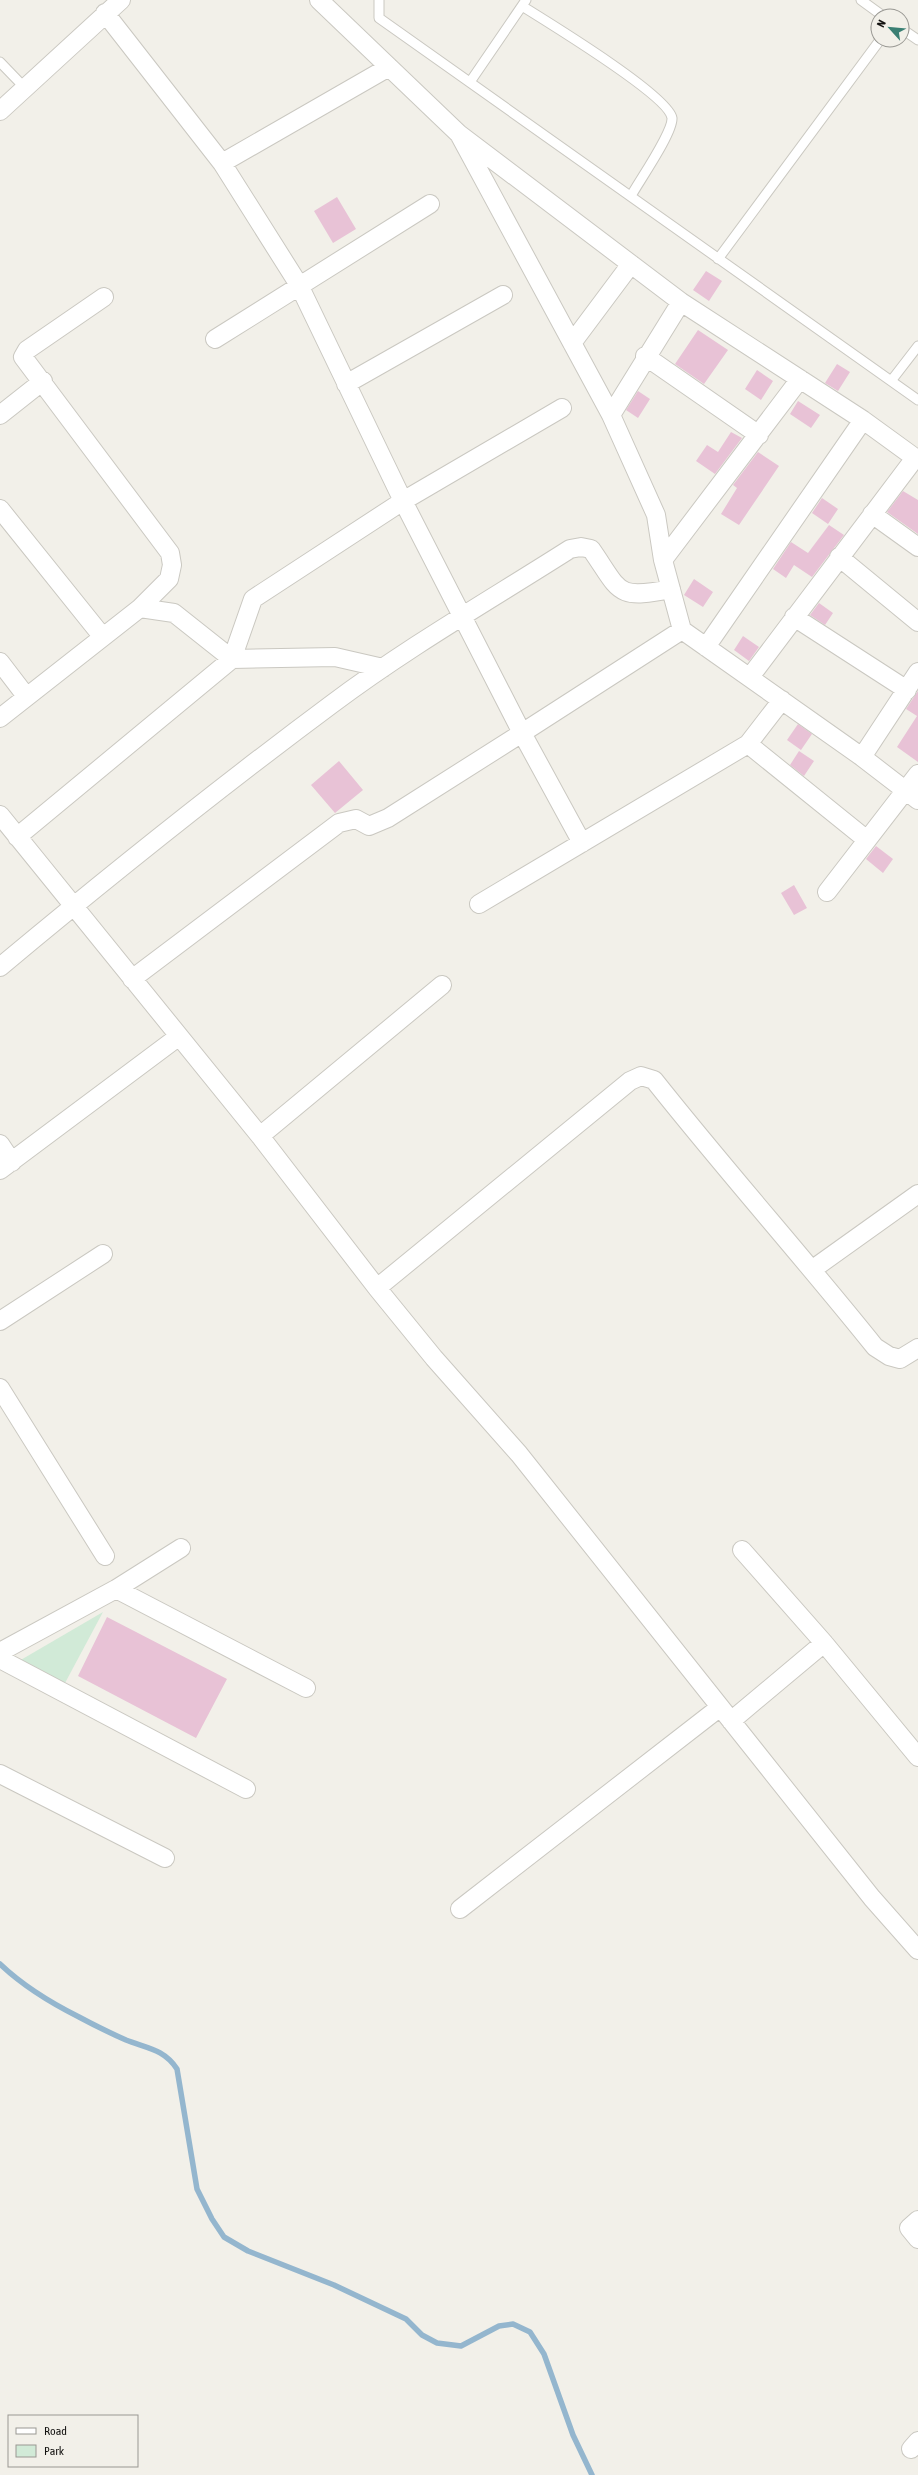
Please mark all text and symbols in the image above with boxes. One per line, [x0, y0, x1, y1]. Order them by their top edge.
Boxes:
north arrow [870, 8, 910, 48]
text: N [874, 18, 888, 29]
legend [8, 2415, 138, 2467]
text: Road [44, 2424, 67, 2438]
text: Park [44, 2444, 65, 2458]

